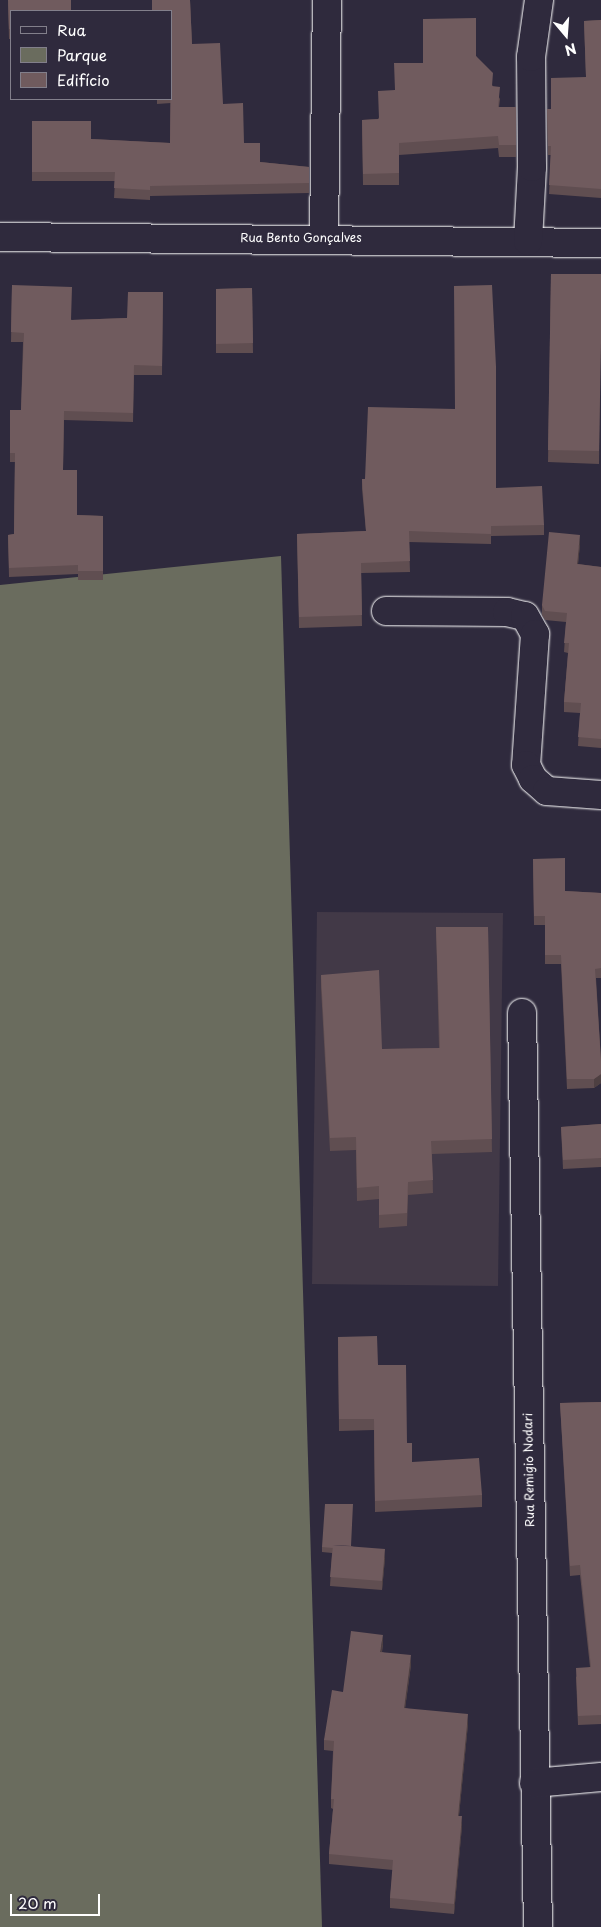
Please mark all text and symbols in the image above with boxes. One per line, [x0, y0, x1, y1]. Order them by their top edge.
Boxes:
legend [10, 10, 172, 100]
north arrow [541, 10, 591, 60]
text: Rua [57, 18, 86, 41]
text: N [562, 38, 579, 61]
text: Parque [57, 43, 107, 66]
text: Edifício [57, 68, 110, 91]
street label: Rua Bento Gonçalves [240, 231, 362, 245]
street label: Rua Remigio Nodari [521, 1412, 537, 1528]
scale bar [12, 1884, 102, 1916]
text: 20 m [18, 1891, 57, 1914]

